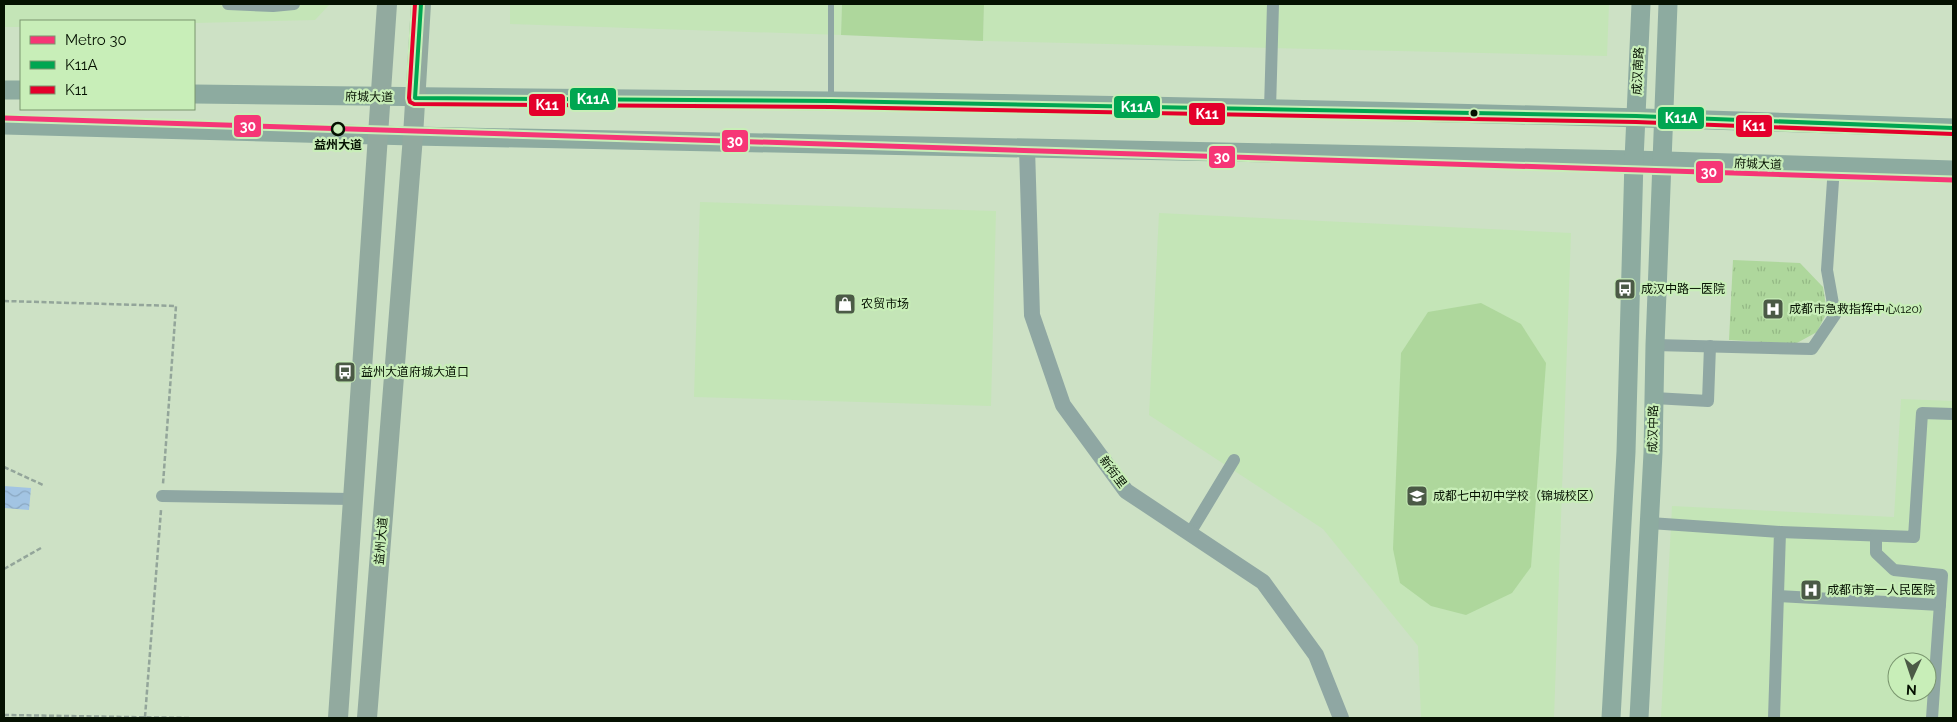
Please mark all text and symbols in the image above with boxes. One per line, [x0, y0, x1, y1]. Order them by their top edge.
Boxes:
legend [20, 20, 195, 110]
text: Metro 30 [65, 31, 127, 49]
street label: 成汉南路 [1630, 47, 1646, 95]
text: K11A [65, 56, 98, 74]
text: K11 [65, 81, 88, 99]
line badge: K11A [569, 87, 617, 111]
street label: 府城大道 [345, 90, 393, 104]
text: K11A [577, 91, 610, 107]
line badge: K11 [528, 93, 566, 117]
line badge: K11A [1113, 95, 1161, 119]
text: K11 [535, 97, 559, 113]
text: K11A [1121, 99, 1154, 115]
line badge: K11 [1188, 102, 1226, 126]
text: K11 [1195, 106, 1219, 122]
line badge: K11A [1657, 106, 1705, 130]
unlabelled marker [1469, 108, 1479, 118]
text: K11A [1665, 110, 1698, 126]
line badge: 30 [233, 114, 262, 138]
line badge: K11 [1735, 114, 1773, 138]
text: 30 [240, 118, 256, 134]
text: K11 [1742, 118, 1766, 134]
marker: 益州大道 [331, 122, 345, 136]
line badge: 30 [721, 129, 749, 153]
text: 30 [727, 133, 743, 149]
place label: 益州大道 [314, 138, 362, 152]
line badge: 30 [1208, 145, 1236, 169]
text: 30 [1214, 149, 1230, 165]
street label: 府城大道 [1734, 156, 1782, 172]
line badge: 30 [1695, 160, 1724, 184]
text: 30 [1701, 164, 1717, 180]
bus stop icon: 成汉中路一医院 [1613, 277, 1637, 301]
place label: 成汉中路一医院 [1641, 282, 1725, 296]
shop icon: 农贸市场 [833, 292, 857, 316]
place label: 农贸市场 [861, 297, 909, 311]
hospital icon: 成都市急救指挥中心(120) [1761, 297, 1785, 321]
place label: 成都市急救指挥中心(120) [1789, 302, 1922, 316]
bus stop icon: 益州大道府城大道口 [333, 360, 357, 384]
place label: 益州大道府城大道口 [361, 365, 469, 379]
street label: 成汉中路 [1646, 405, 1660, 453]
street label: 新街里 [1097, 453, 1129, 491]
school or university icon: 成都七中初中学校（锦城校区） [1405, 484, 1429, 508]
place label: 成都七中初中学校（锦城校区） [1433, 489, 1601, 503]
street label: 益州大道 [372, 516, 390, 566]
hospital icon: 成都市第一人民医院 [1799, 578, 1823, 602]
place label: 成都市第一人民医院 [1827, 583, 1935, 597]
north arrow [1887, 652, 1937, 702]
text: N [1906, 682, 1917, 698]

